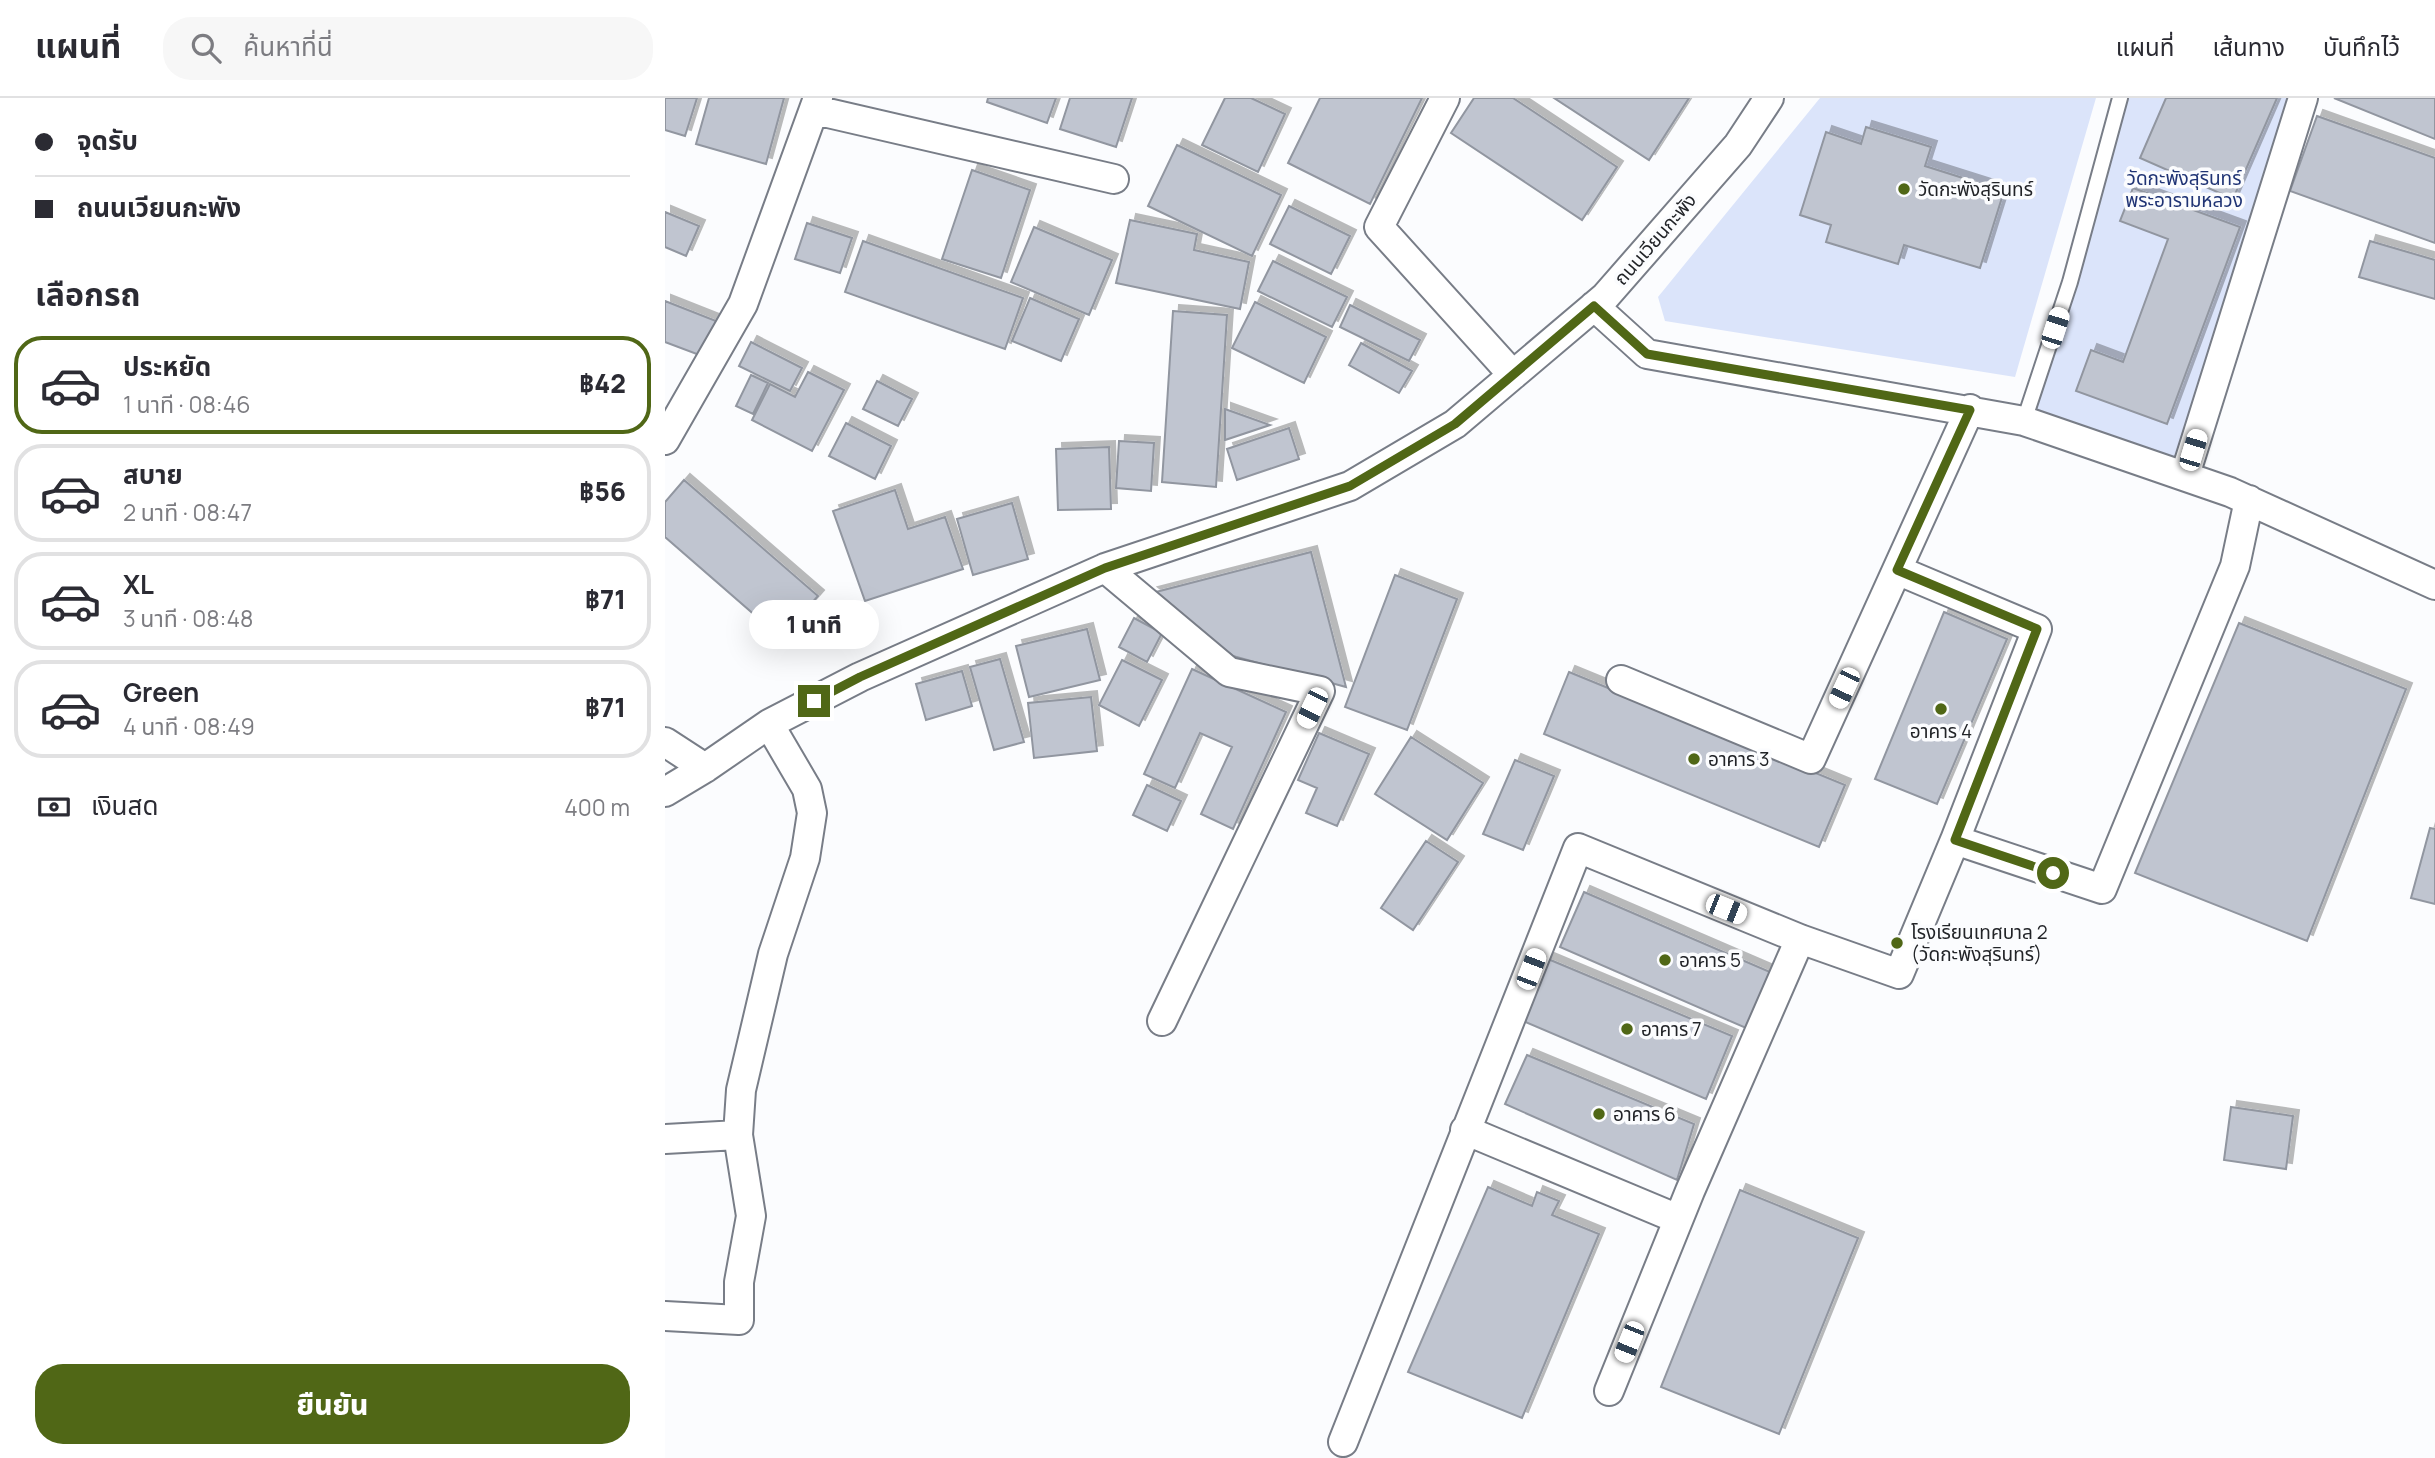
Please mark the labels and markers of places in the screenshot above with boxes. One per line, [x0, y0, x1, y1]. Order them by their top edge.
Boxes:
place label: วัดกะพังสุรินทร์ [1918, 176, 2034, 202]
marker: วัดกะพังสุรินทร์ [1896, 181, 1912, 197]
marker: อาคาร 4 [1933, 701, 1949, 717]
place label: อาคาร 4 [1910, 718, 1972, 744]
place label: อาคาร 3 [1708, 746, 1770, 772]
marker: อาคาร 3 [1686, 751, 1702, 767]
place label: โรงเรียนเทศบาล 2 (วัดกะพังสุรินทร์) [1911, 919, 2048, 967]
marker: โรงเรียนเทศบาล 2 (วัดกะพังสุรินทร์) [1889, 935, 1905, 951]
place label: อาคาร 5 [1679, 947, 1741, 973]
marker: อาคาร 5 [1657, 952, 1673, 968]
place label: อาคาร 7 [1641, 1016, 1702, 1042]
marker: อาคาร 7 [1619, 1021, 1635, 1037]
place label: อาคาร 6 [1613, 1101, 1676, 1127]
marker: อาคาร 6 [1591, 1106, 1607, 1122]

